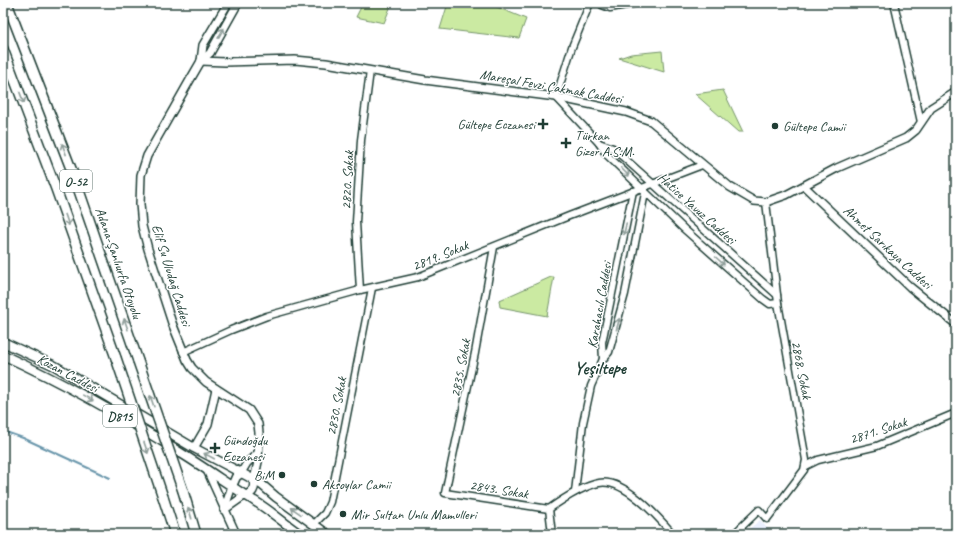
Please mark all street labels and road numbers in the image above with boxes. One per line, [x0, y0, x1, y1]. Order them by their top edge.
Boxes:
street label: Mareşal Fevzi Çakmak Caddesi [479, 66, 626, 108]
street label: 2820. Sokak [337, 149, 358, 210]
street label: Hatice Yavuz Caddesi [654, 169, 741, 250]
road number: O-52 [60, 170, 92, 192]
street label: Ahmet Sarıkaya Caddesi [840, 202, 937, 294]
street label: Adana-Şanlıurfa Otoyolu [92, 205, 146, 322]
street label: Elif Su Uludağ Caddesi [148, 222, 196, 330]
street label: 2819. Sokak [410, 236, 471, 274]
street label: Karahacılı Caddesi [584, 258, 616, 349]
street label: 2835. Sokak [447, 337, 475, 399]
street label: 2868. Sokak [788, 340, 816, 401]
street label: Kozan Caddesi [34, 350, 103, 398]
street label: 2830. Sokak [323, 375, 351, 437]
road number: D815 [103, 405, 137, 427]
street label: 2871. Sokak [848, 413, 910, 448]
street label: 2843. Sokak [469, 476, 530, 503]

